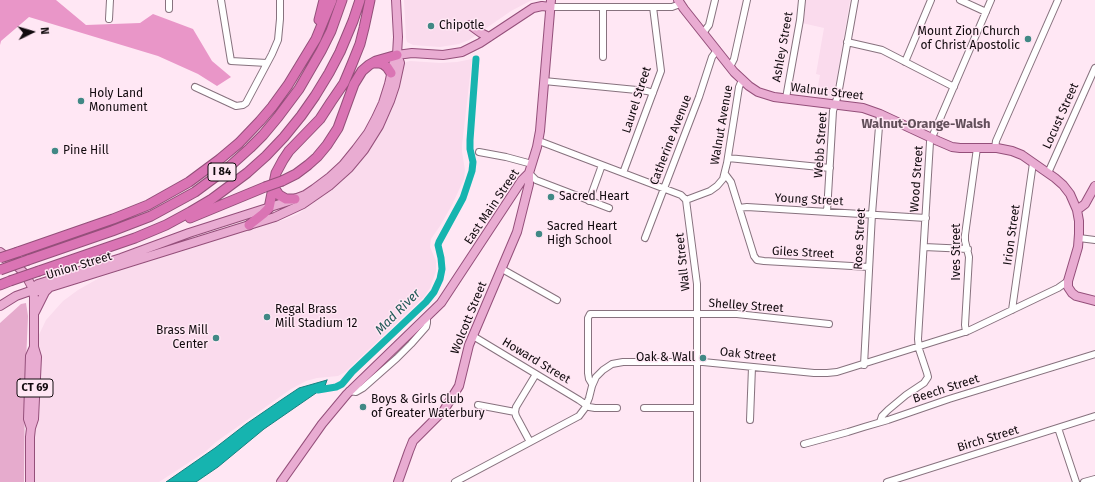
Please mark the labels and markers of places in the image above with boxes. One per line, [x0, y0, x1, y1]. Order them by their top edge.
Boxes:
place label: Chipotle [439, 19, 484, 33]
marker: Chipotle [426, 21, 436, 31]
place label: Mount Zion Church of Christ Apostolic [918, 25, 1020, 53]
marker: Mount Zion Church of Christ Apostolic [1023, 34, 1033, 44]
place label: Holy Land Monument [89, 87, 148, 115]
marker: Holy Land Monument [76, 96, 86, 106]
place label: Pine Hill [63, 144, 109, 158]
marker: Pine Hill [50, 146, 60, 156]
place label: Sacred Heart [559, 190, 629, 204]
marker: Sacred Heart [546, 192, 556, 202]
place label: Sacred Heart High School [547, 220, 617, 248]
marker: Sacred Heart High School [534, 229, 544, 239]
place label: Regal Brass Mill Stadium 12 [275, 303, 357, 331]
marker: Regal Brass Mill Stadium 12 [262, 312, 272, 322]
place label: Brass Mill Center [156, 324, 208, 352]
marker: Brass Mill Center [211, 333, 221, 343]
place label: Oak & Wall [636, 351, 695, 365]
marker: Oak & Wall [698, 353, 708, 363]
place label: Boys & Girls Club of Greater Waterbury [371, 393, 485, 421]
marker: Boys & Girls Club of Greater Waterbury [358, 402, 368, 412]

